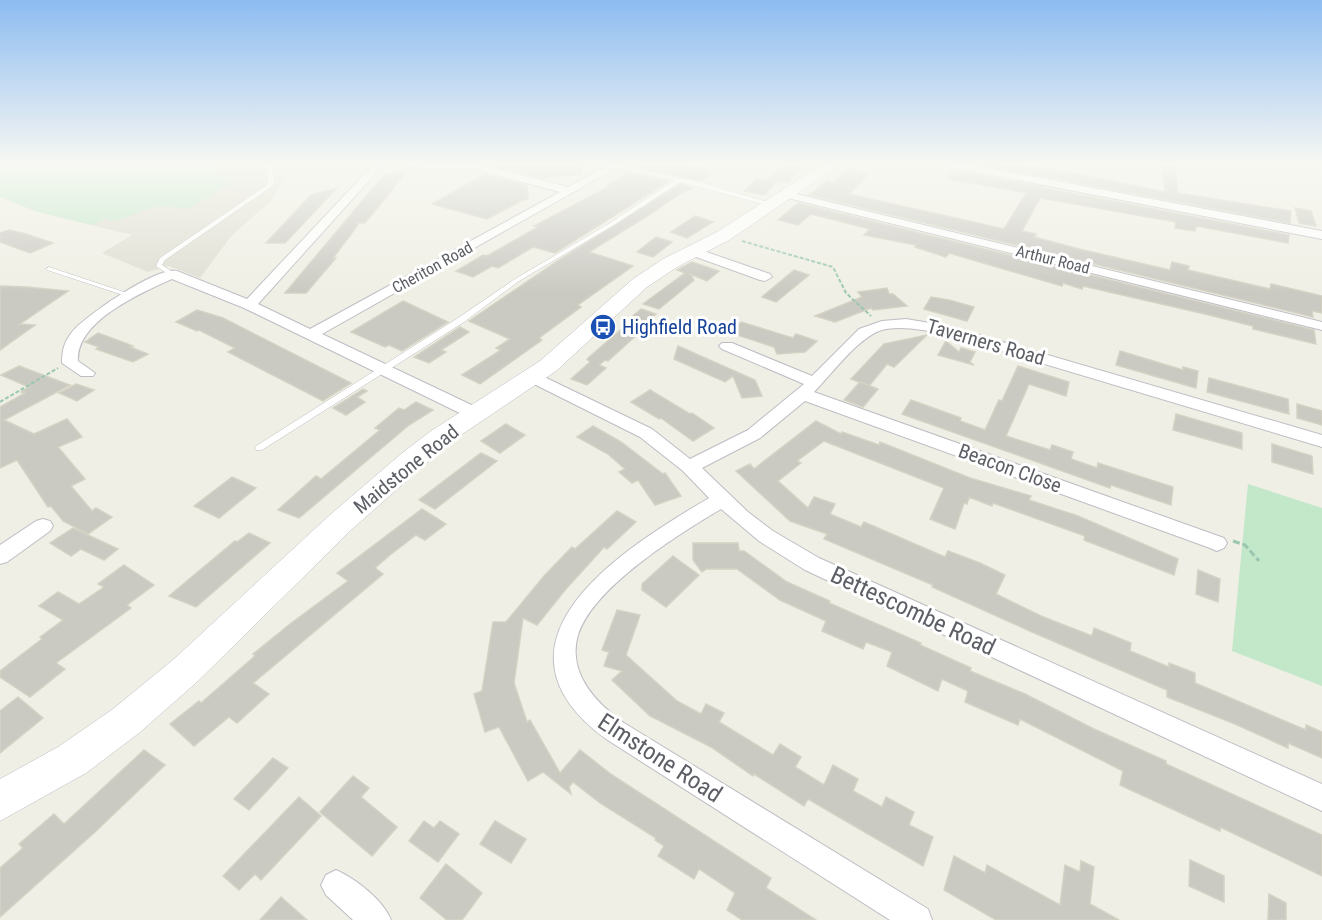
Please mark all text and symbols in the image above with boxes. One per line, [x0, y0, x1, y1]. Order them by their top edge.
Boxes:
street label: Cheriton Road [389, 238, 476, 297]
street label: Arthur Road [1014, 241, 1092, 278]
bus stop icon: Highfield Road [588, 312, 618, 342]
street label: Taverners Road [924, 314, 1048, 370]
place label: Highfield Road [622, 315, 737, 339]
street label: Maidstone Road [349, 419, 463, 519]
street label: Beacon Close [955, 438, 1065, 498]
street label: Bettescombe Road [826, 561, 1000, 661]
street label: Elmstone Road [593, 708, 727, 808]

